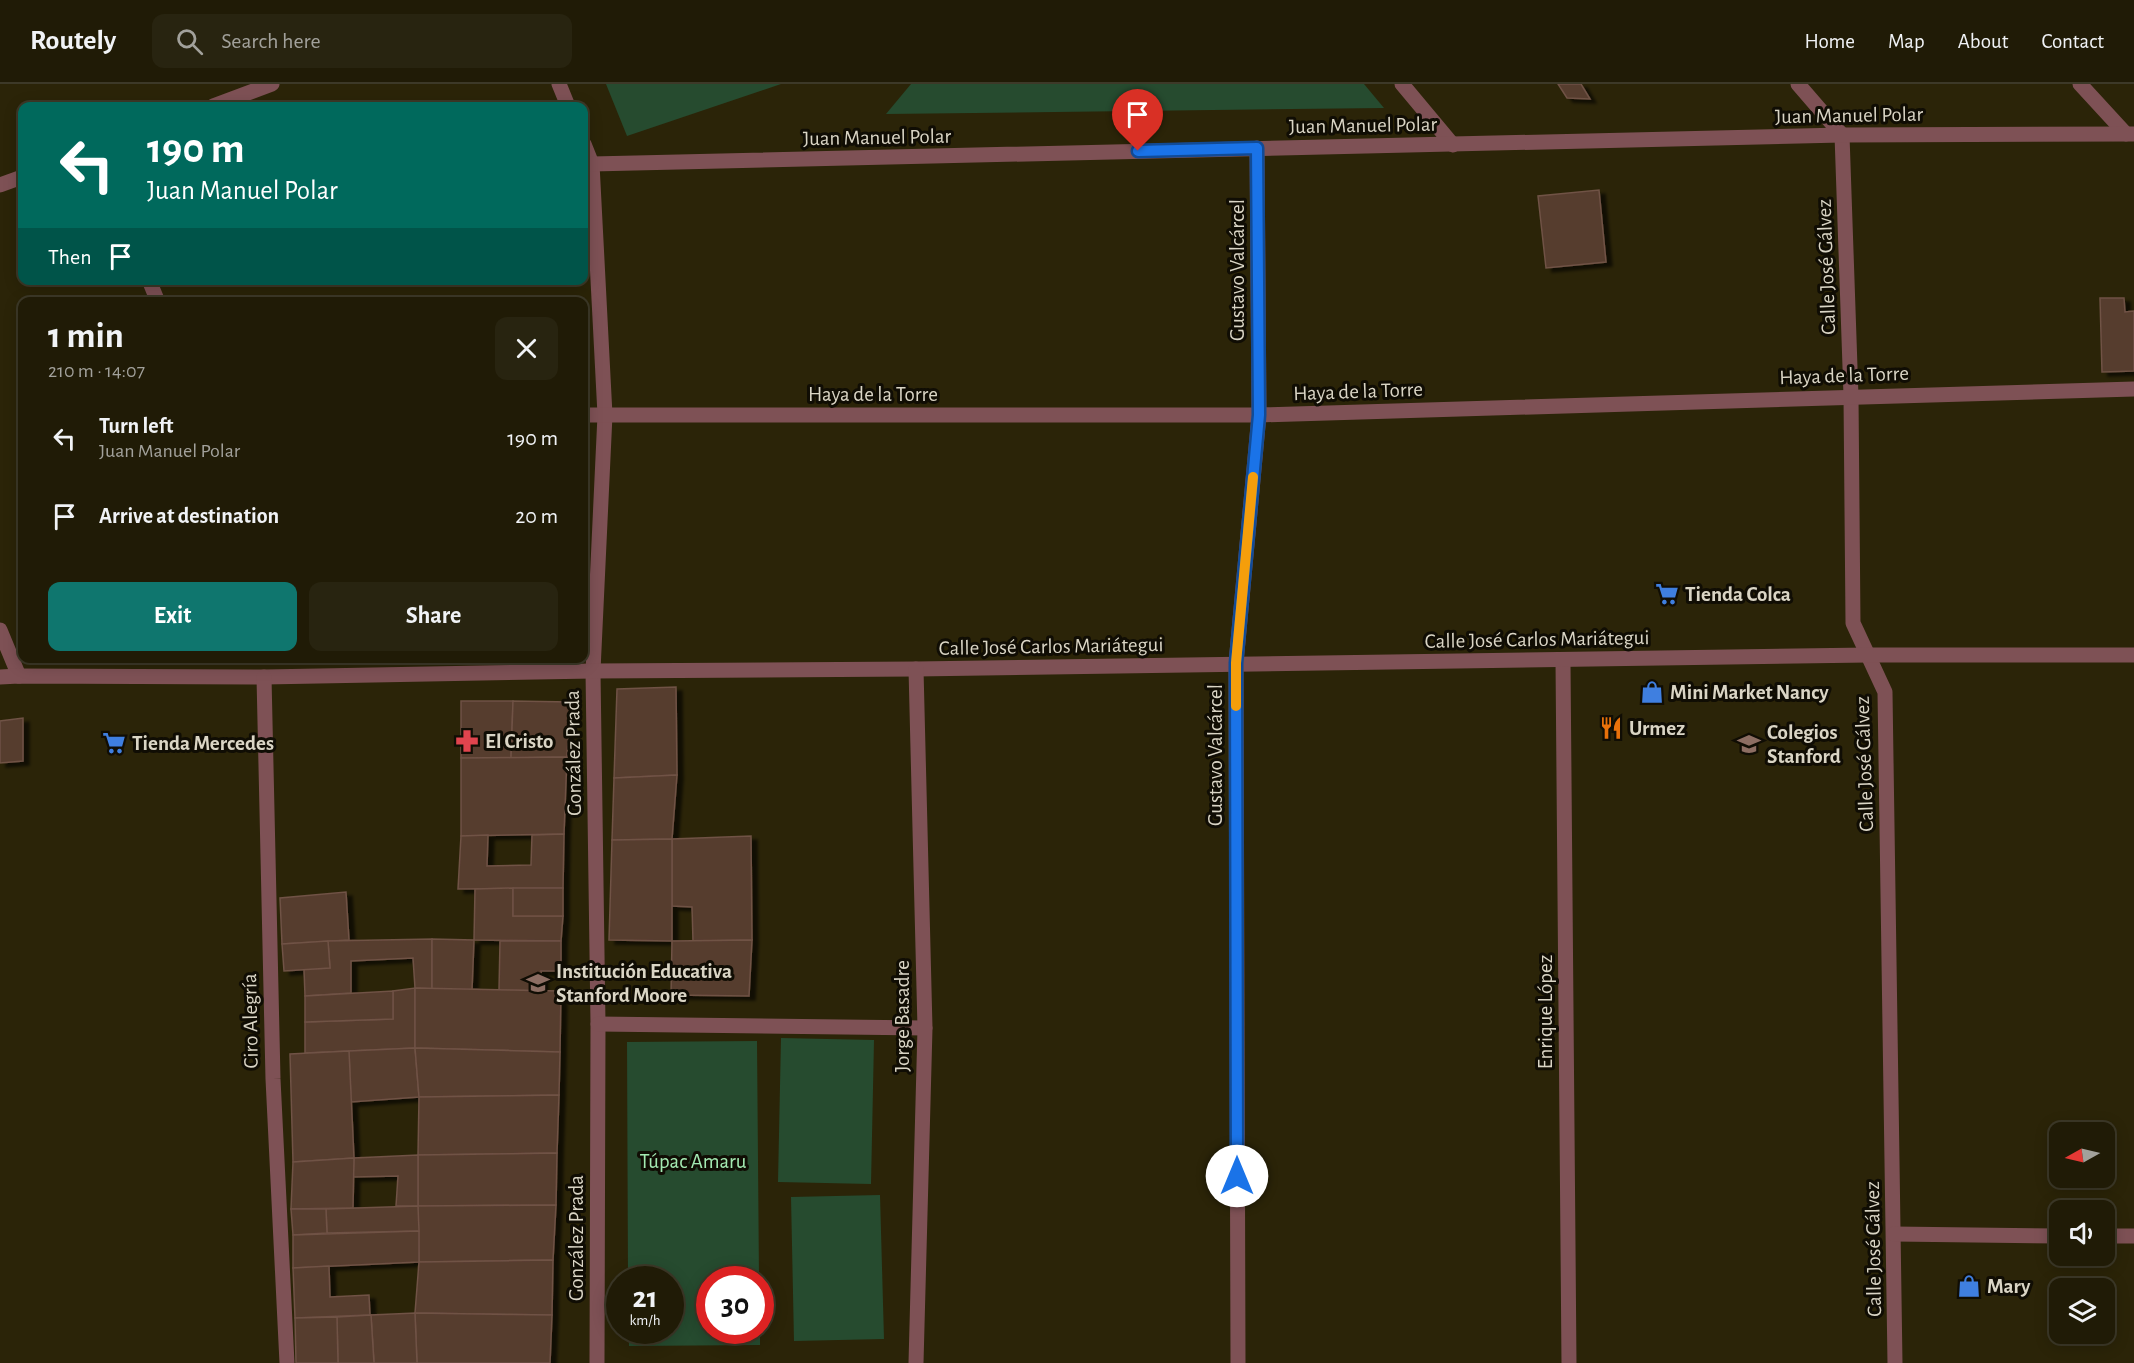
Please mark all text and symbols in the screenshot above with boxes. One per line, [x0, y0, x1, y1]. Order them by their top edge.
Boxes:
search box [152, 14, 572, 68]
icon: search [173, 25, 206, 58]
text: Routely [30, 27, 116, 55]
text: Search here [221, 30, 321, 52]
text: Home [1804, 31, 1855, 52]
text: Map [1888, 31, 1925, 52]
text: About [1958, 31, 2008, 52]
text: Contact [2041, 31, 2104, 52]
pin [1112, 89, 1163, 151]
icon: arrive [1121, 98, 1154, 131]
street label: Juan Manuel Polar [1775, 104, 1924, 127]
street label: Juan Manuel Polar [1289, 114, 1438, 137]
icon: left [48, 126, 126, 204]
street label: Juan Manuel Polar [803, 126, 952, 149]
text: 190 m [147, 128, 245, 170]
text: Juan Manuel Polar [147, 177, 338, 204]
street label: Gustavo Valcárcel [1227, 199, 1248, 341]
street label: Calle José Gálvez [1814, 199, 1839, 335]
icon: arrive [104, 240, 137, 273]
text: Then [48, 246, 92, 268]
button: close [495, 317, 558, 380]
text: 1 min [48, 318, 124, 354]
text: 210 m · 14:07 [48, 361, 145, 381]
street label: Haya de la Torre [1779, 363, 1909, 388]
street label: Haya de la Torre [1293, 379, 1423, 404]
street label: Haya de la Torre [808, 384, 938, 405]
text: Turn left [99, 415, 173, 437]
icon: left [48, 422, 81, 455]
text: 190 m [507, 427, 558, 449]
text: Juan Manuel Polar [99, 441, 240, 461]
icon: arrive [48, 500, 81, 533]
text: Arrive at destination [99, 505, 279, 527]
text: 20 m [515, 505, 558, 527]
supermarket icon: Tienda Colca [1654, 581, 1680, 607]
button: Exit [48, 582, 297, 651]
button: Share [309, 582, 558, 651]
place label: Tienda Colca [1685, 584, 1791, 605]
street label: Calle José Carlos Mariátegui [1424, 627, 1650, 652]
street label: Calle José Carlos Mariátegui [938, 634, 1164, 659]
shop icon: Mini Market Nancy [1639, 679, 1665, 705]
place label: Mini Market Nancy [1670, 682, 1829, 703]
street label: Gustavo Valcárcel [1205, 684, 1226, 826]
street label: González Prada [562, 690, 585, 816]
street label: Calle José Gálvez [1852, 696, 1877, 832]
restaurant icon: Urmez [1598, 715, 1624, 741]
place label: Urmez [1629, 718, 1685, 739]
place label: Colegios Stanford [1767, 722, 1841, 767]
pharmacy icon: El Cristo [454, 728, 480, 754]
supermarket icon: Tienda Mercedes [101, 730, 127, 756]
place label: El Cristo [485, 731, 553, 752]
school or university icon: Colegios Stanford [1736, 731, 1762, 757]
place label: Tienda Mercedes [132, 733, 274, 754]
street label: Enrique López [1535, 955, 1556, 1069]
street label: Jorge Basadre [892, 960, 913, 1072]
place label: Institución Educativa Stanford Moore [556, 961, 732, 1006]
school or university icon: Institución Educativa Stanford Moore [525, 970, 551, 996]
street label: Ciro Alegría [239, 973, 262, 1069]
north arrow [2049, 1122, 2115, 1188]
map controls [2049, 1122, 2115, 1344]
position arrow [1205, 1144, 1269, 1208]
park label: Túpac Amaru [639, 1151, 747, 1172]
street label: González Prada [566, 1175, 587, 1301]
street label: Calle José Gálvez [1862, 1181, 1885, 1317]
button: sound [2049, 1200, 2115, 1266]
speed limit sign: 30 [696, 1266, 774, 1344]
shop icon: Mary [1956, 1273, 1982, 1299]
place label: Mary [1987, 1276, 2031, 1297]
button: layers [2049, 1278, 2115, 1344]
text: 21 [633, 1283, 657, 1313]
text: km/h [630, 1313, 660, 1328]

